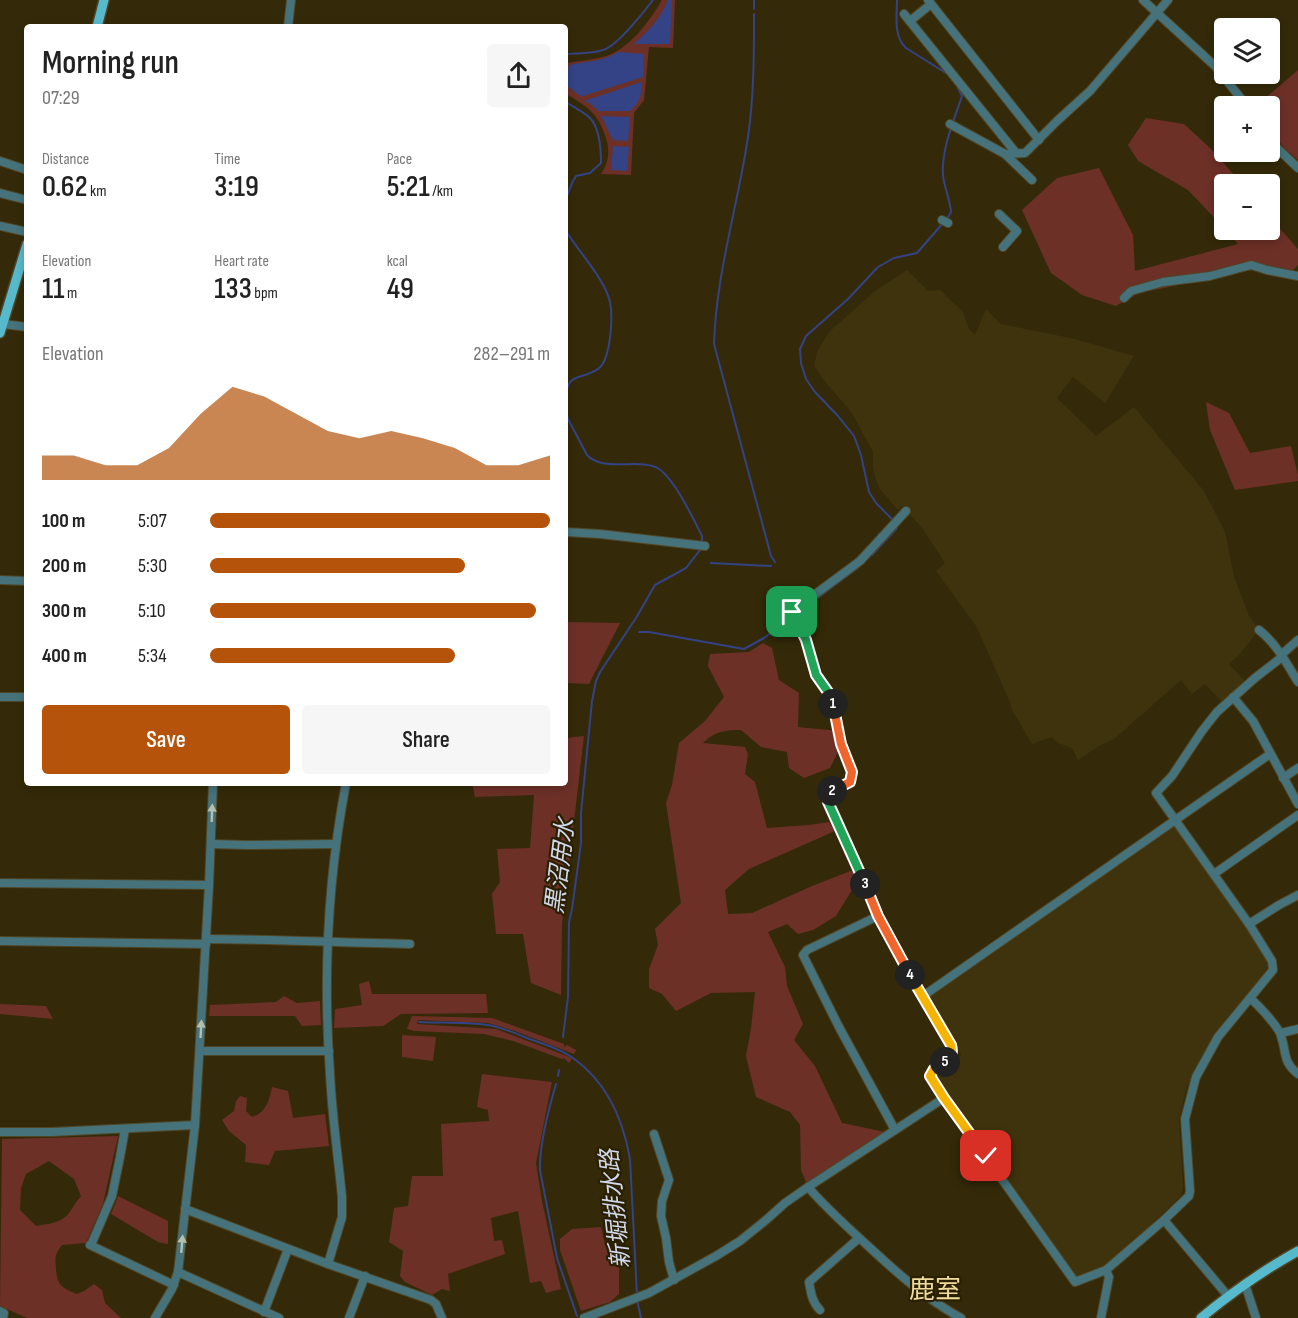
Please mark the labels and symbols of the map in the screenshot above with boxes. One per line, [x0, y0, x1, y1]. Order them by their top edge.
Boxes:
pin [766, 586, 817, 637]
pin: 1 [818, 689, 848, 719]
pin: 2 [817, 776, 847, 806]
one-way arrow [207, 804, 217, 823]
water label: 黒沼用水 [540, 814, 581, 915]
pin: 3 [850, 869, 880, 899]
pin: 4 [895, 960, 925, 990]
one-way arrow [196, 1020, 206, 1039]
pin: 5 [930, 1047, 960, 1077]
pin [960, 1130, 1011, 1181]
water label: 新堀排水路 [595, 1146, 636, 1270]
one-way arrow [177, 1235, 187, 1254]
district label: 鹿室 [909, 1275, 961, 1306]

